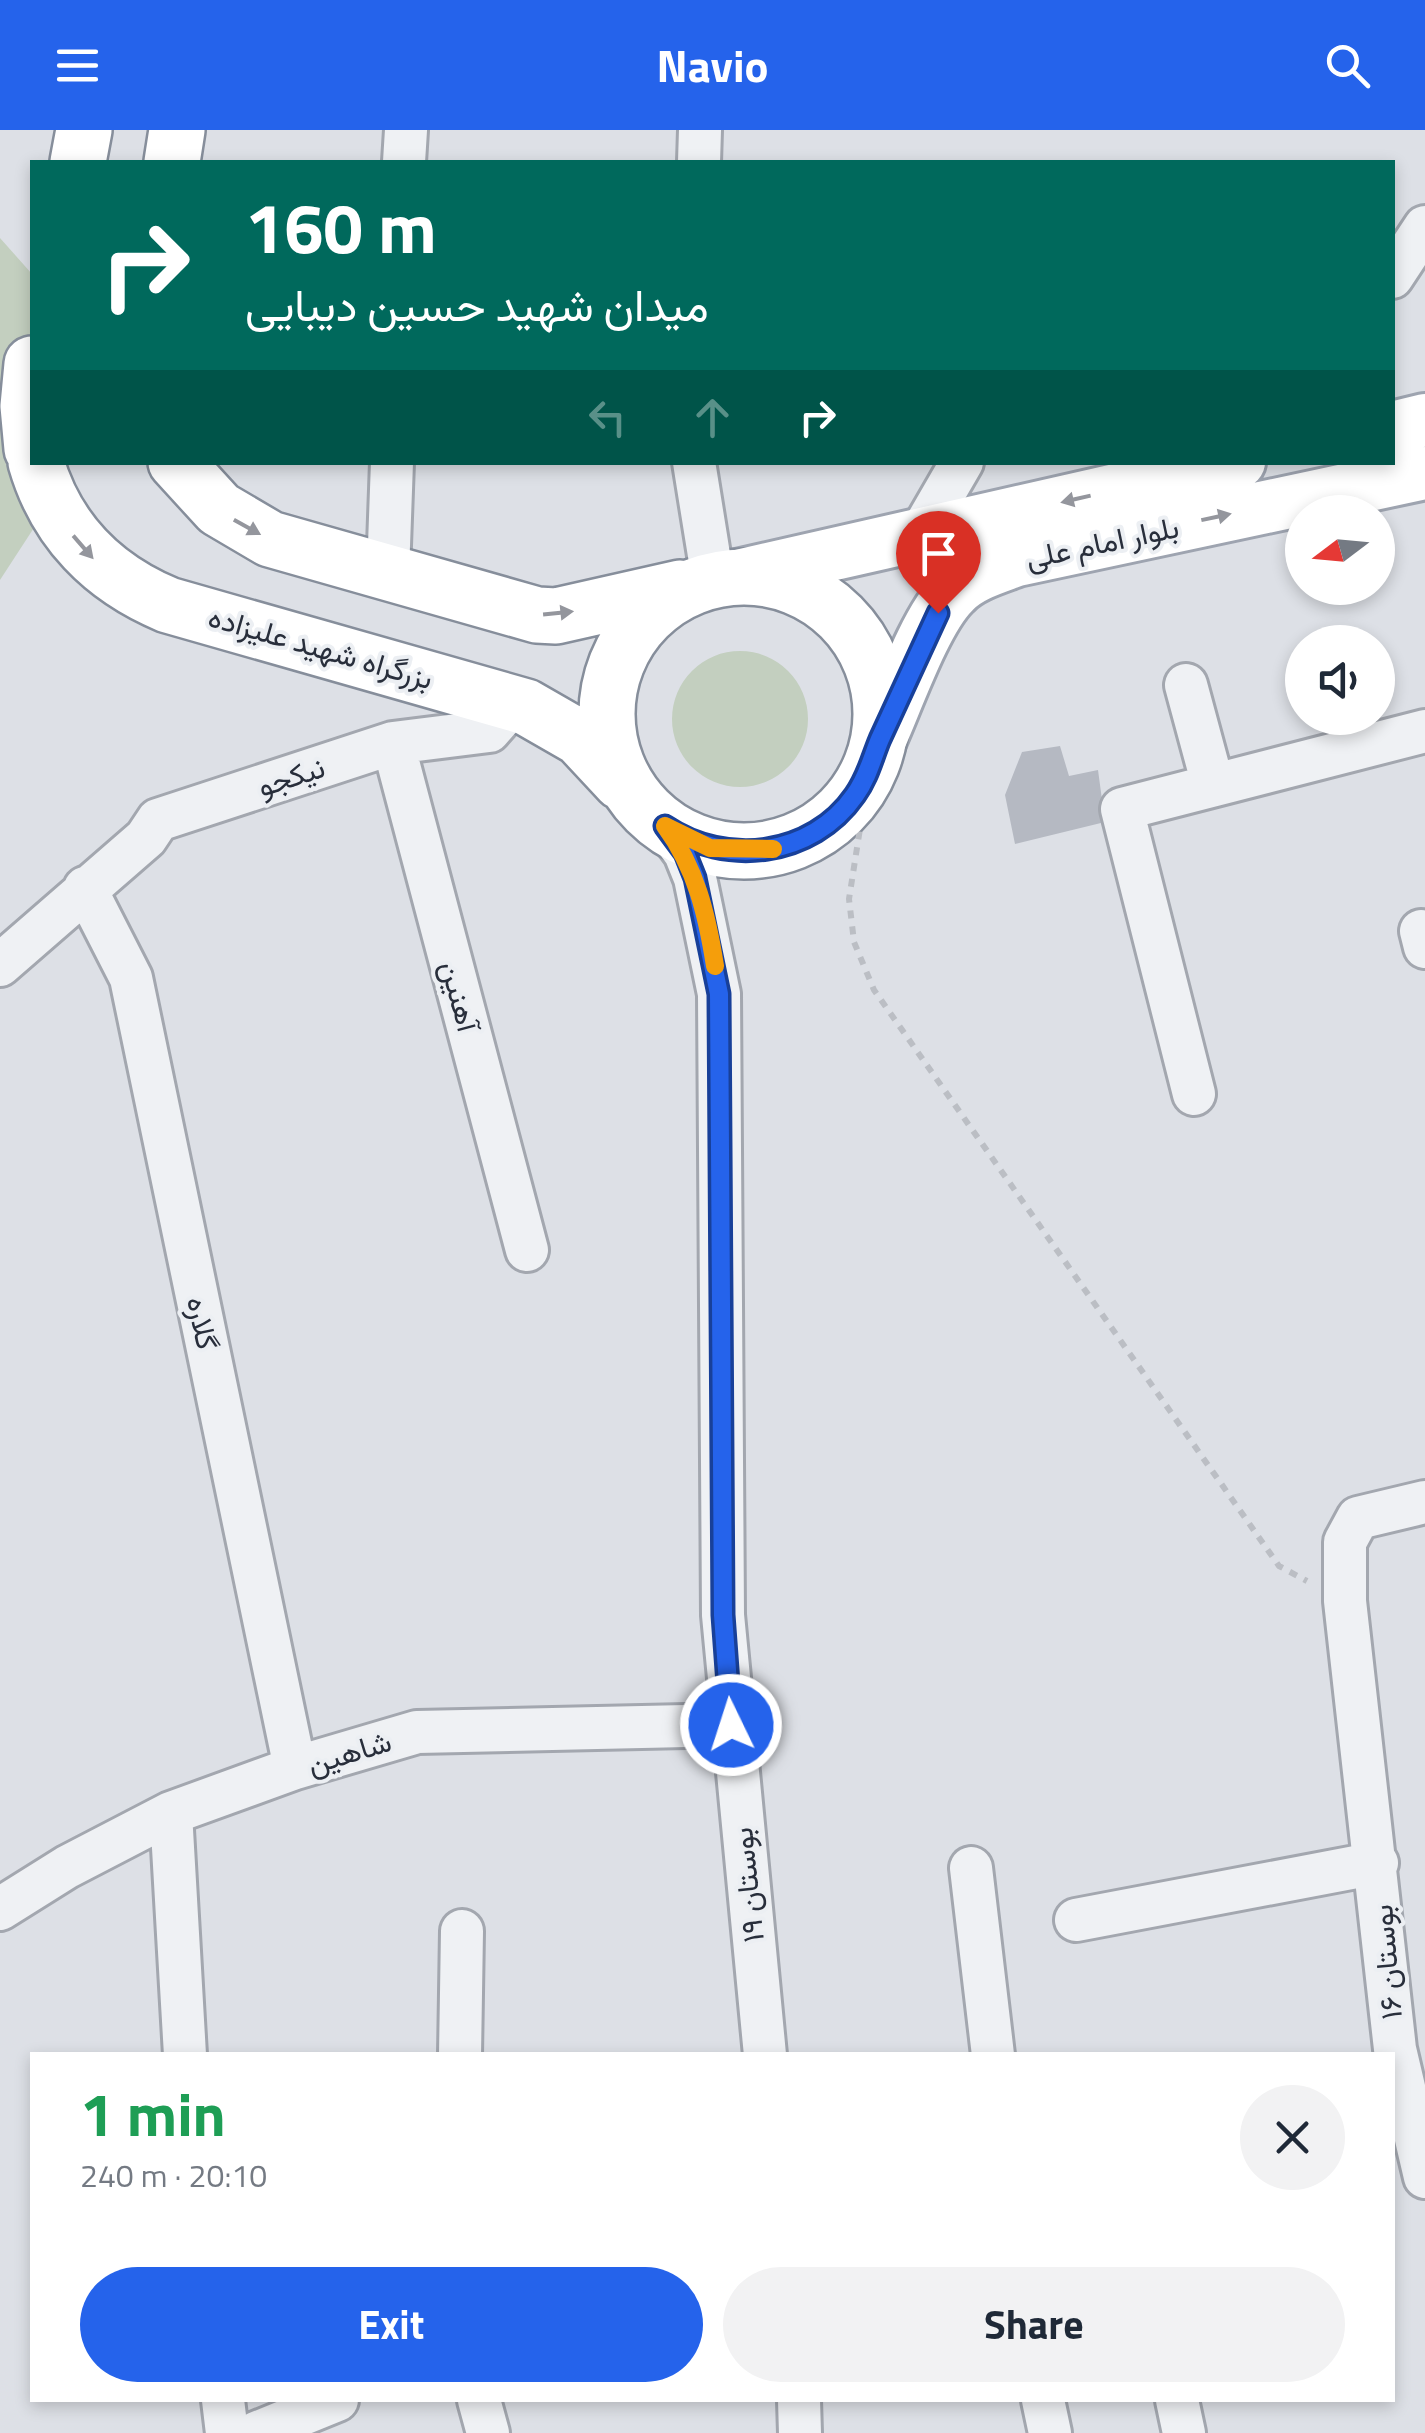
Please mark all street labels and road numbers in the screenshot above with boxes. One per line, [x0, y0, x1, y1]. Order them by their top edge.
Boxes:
street label: بلوار امام علی [1021, 503, 1183, 581]
street label: بزرگراه شهید علیزاده [203, 593, 439, 701]
street label: نیکجو [251, 744, 331, 808]
street label: آهنین [429, 956, 492, 1038]
street label: گلاره [175, 1292, 231, 1354]
street label: شاهین [301, 1717, 397, 1787]
street label: بوستان ۱۹ [718, 1825, 776, 1945]
street label: بوستان ۱۶ [1358, 1903, 1414, 2021]

